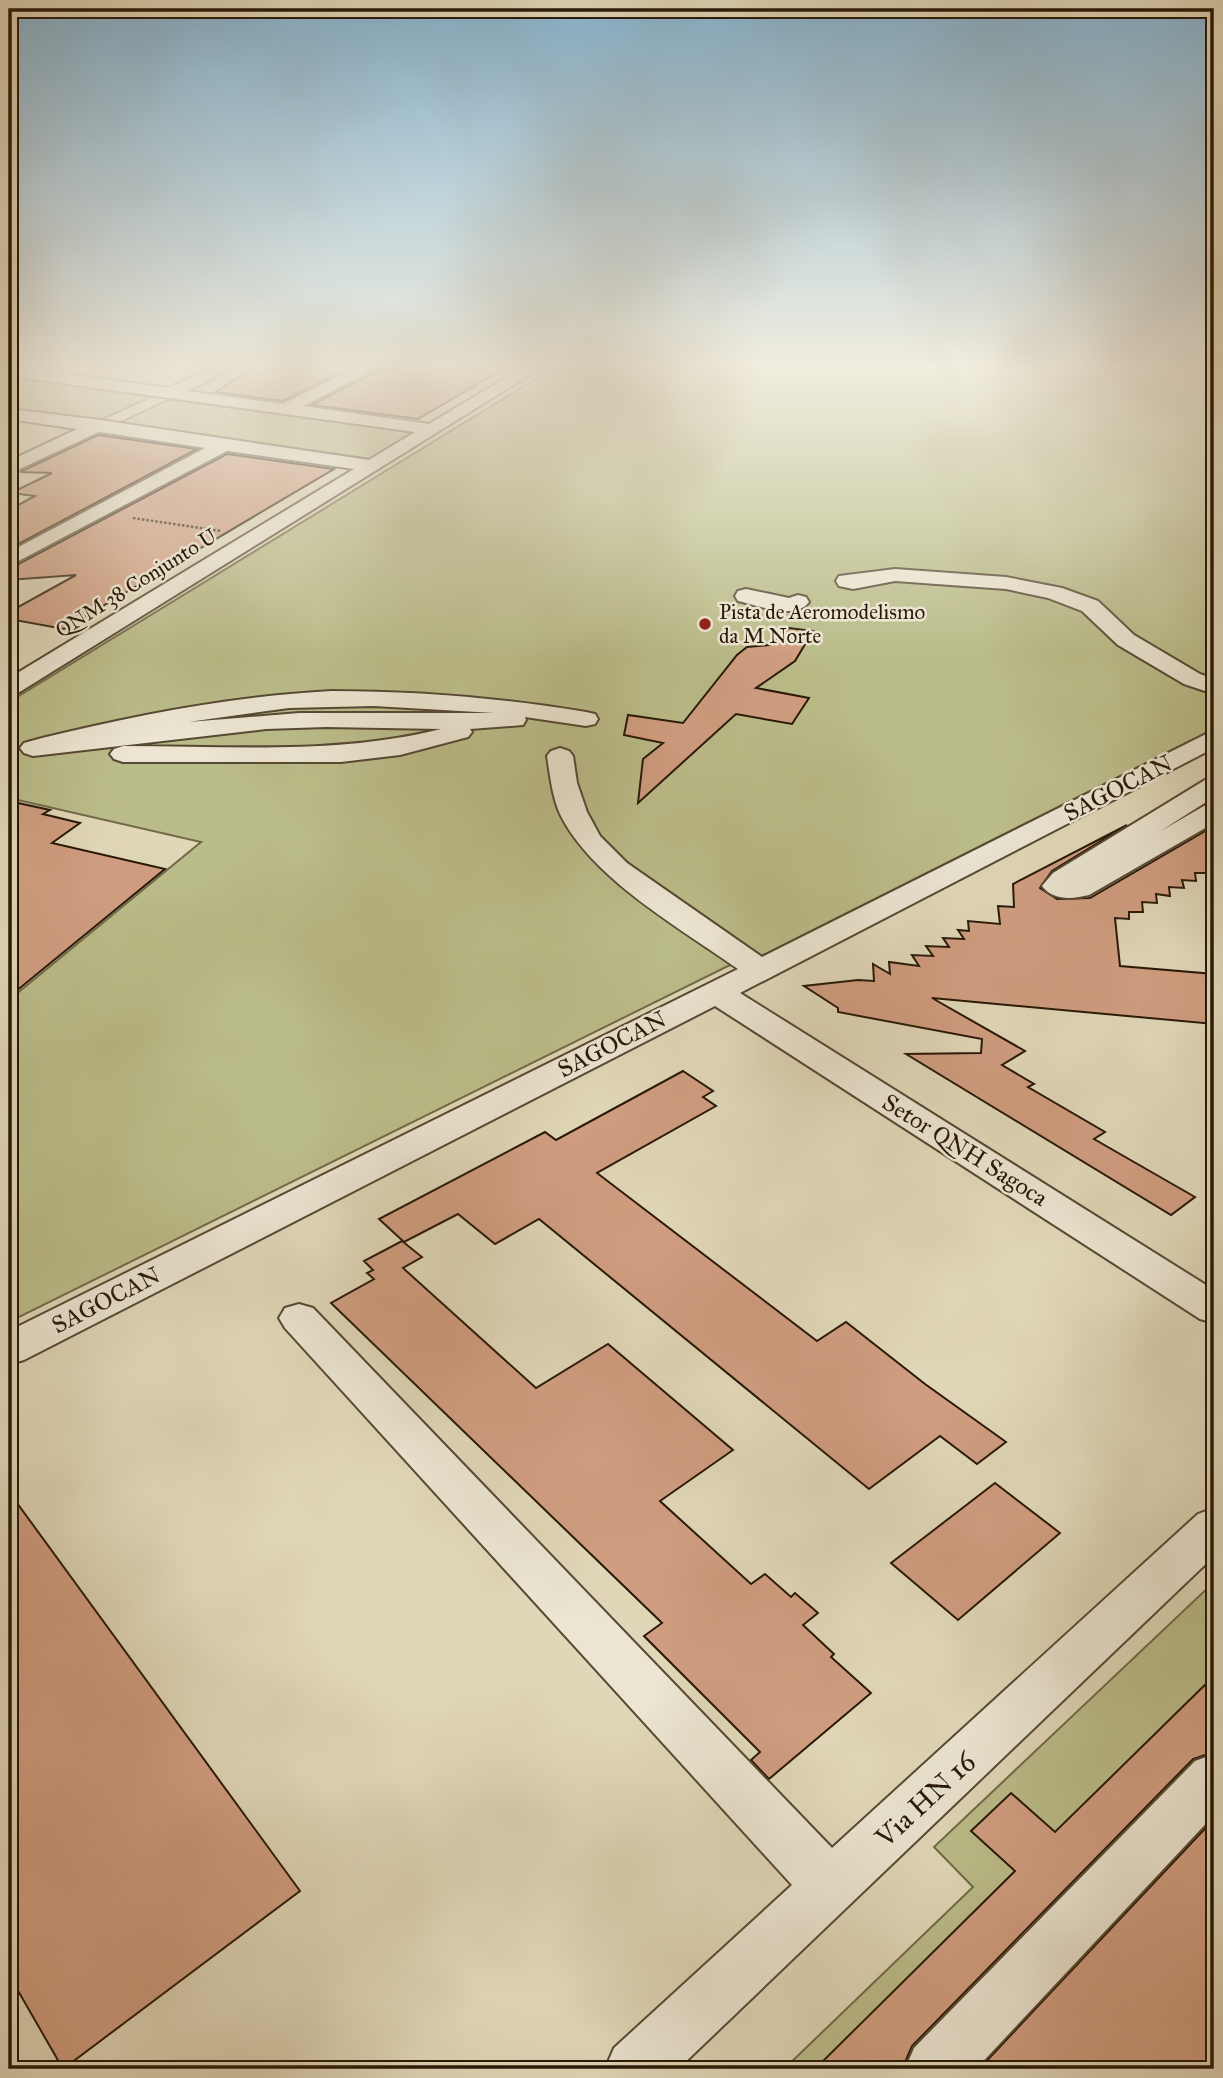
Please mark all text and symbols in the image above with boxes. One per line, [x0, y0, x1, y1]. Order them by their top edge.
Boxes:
street label: QNM 38 Conjunto U [50, 523, 222, 643]
place label: Pista de Aeromodelismo da M Norte [719, 599, 926, 649]
marker: Pista de Aeromodelismo da M Norte [697, 616, 713, 632]
street label: SAGOCAN [1059, 748, 1177, 828]
street label: SAGOCAN [553, 1004, 671, 1084]
street label: Setor QNH Sagoca [877, 1087, 1054, 1213]
street label: SAGOCAN [47, 1260, 165, 1340]
street label: Via HN 16 [867, 1743, 984, 1855]

